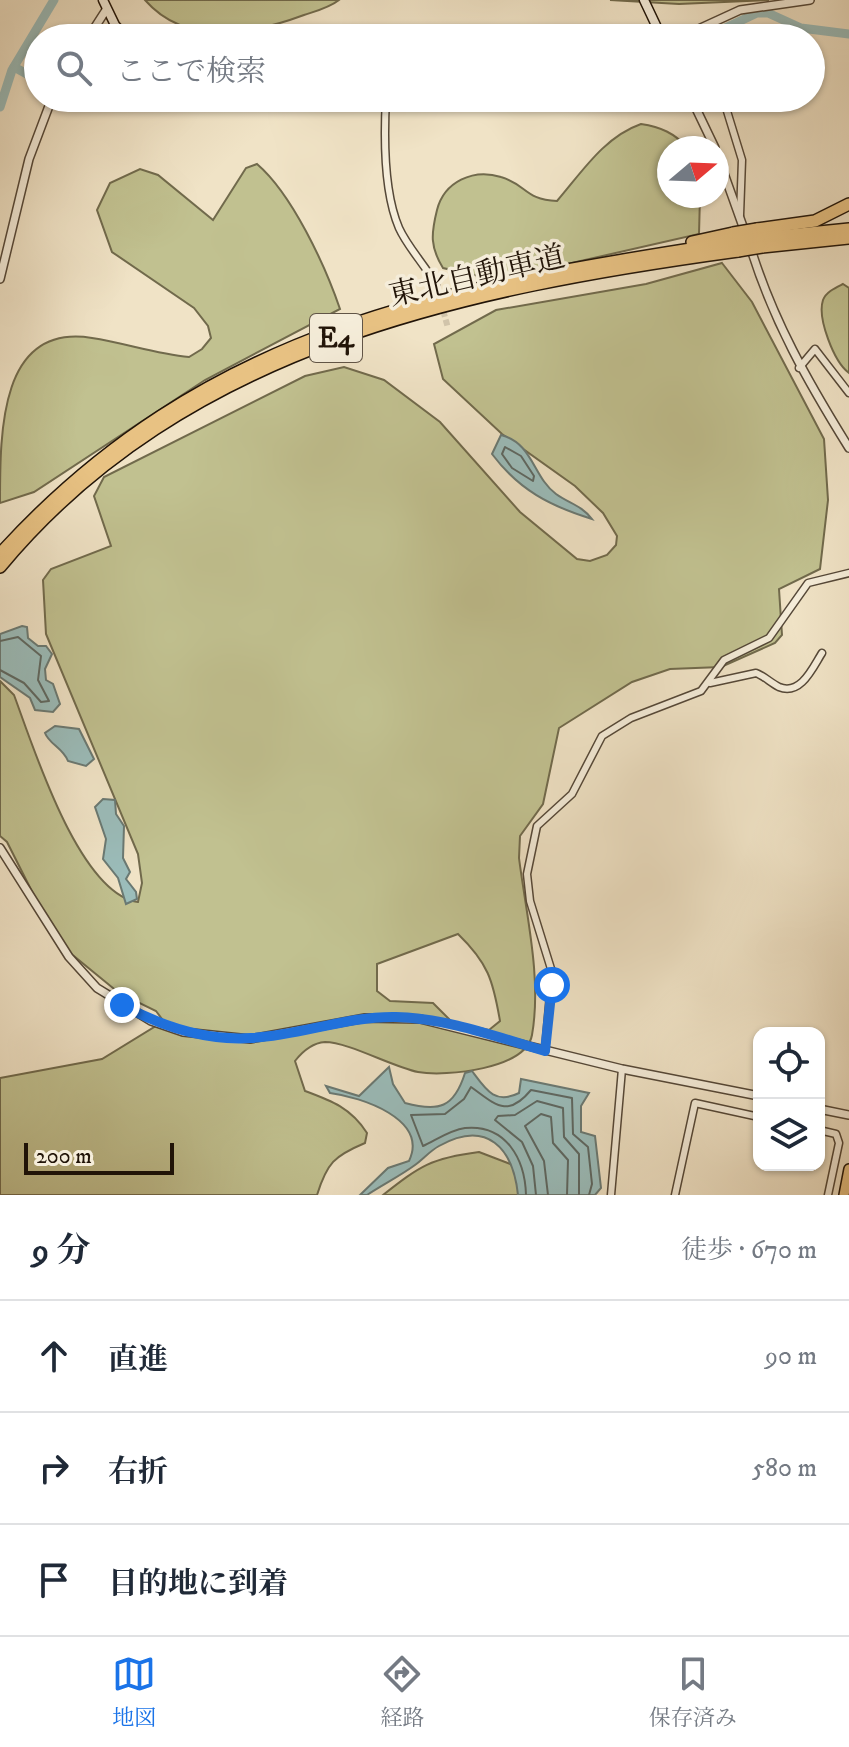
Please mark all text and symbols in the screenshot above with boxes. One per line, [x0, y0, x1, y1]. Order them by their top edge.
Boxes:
search box [24, 24, 825, 112]
icon: search [52, 46, 96, 90]
text: ここで検索 [116, 54, 266, 91]
north arrow [657, 136, 729, 208]
street label: 東北自動車道 [385, 239, 569, 315]
road number: E4 [310, 314, 362, 362]
route start [534, 967, 570, 1003]
route end [104, 987, 140, 1023]
map controls [753, 1027, 825, 1171]
button: locate [753, 1027, 825, 1099]
button: layers [753, 1099, 825, 1171]
scale bar [24, 1139, 174, 1175]
text: 200 m [36, 1143, 92, 1170]
text: 9 分 [32, 1230, 90, 1272]
text: 徒歩 · 670 m [681, 1234, 817, 1267]
icon: ahead [32, 1334, 76, 1378]
text: 90 m [765, 1340, 817, 1373]
text: 直進 [108, 1342, 168, 1379]
icon: right [32, 1446, 76, 1490]
text: 580 m [752, 1452, 817, 1485]
text: 右折 [108, 1454, 168, 1491]
icon: arrive [32, 1558, 76, 1602]
text: 目的地に到着 [108, 1566, 288, 1603]
tab: 地図 [112, 1652, 156, 1732]
tab: 経路 [380, 1652, 425, 1732]
tab: 保存済み [649, 1652, 737, 1732]

